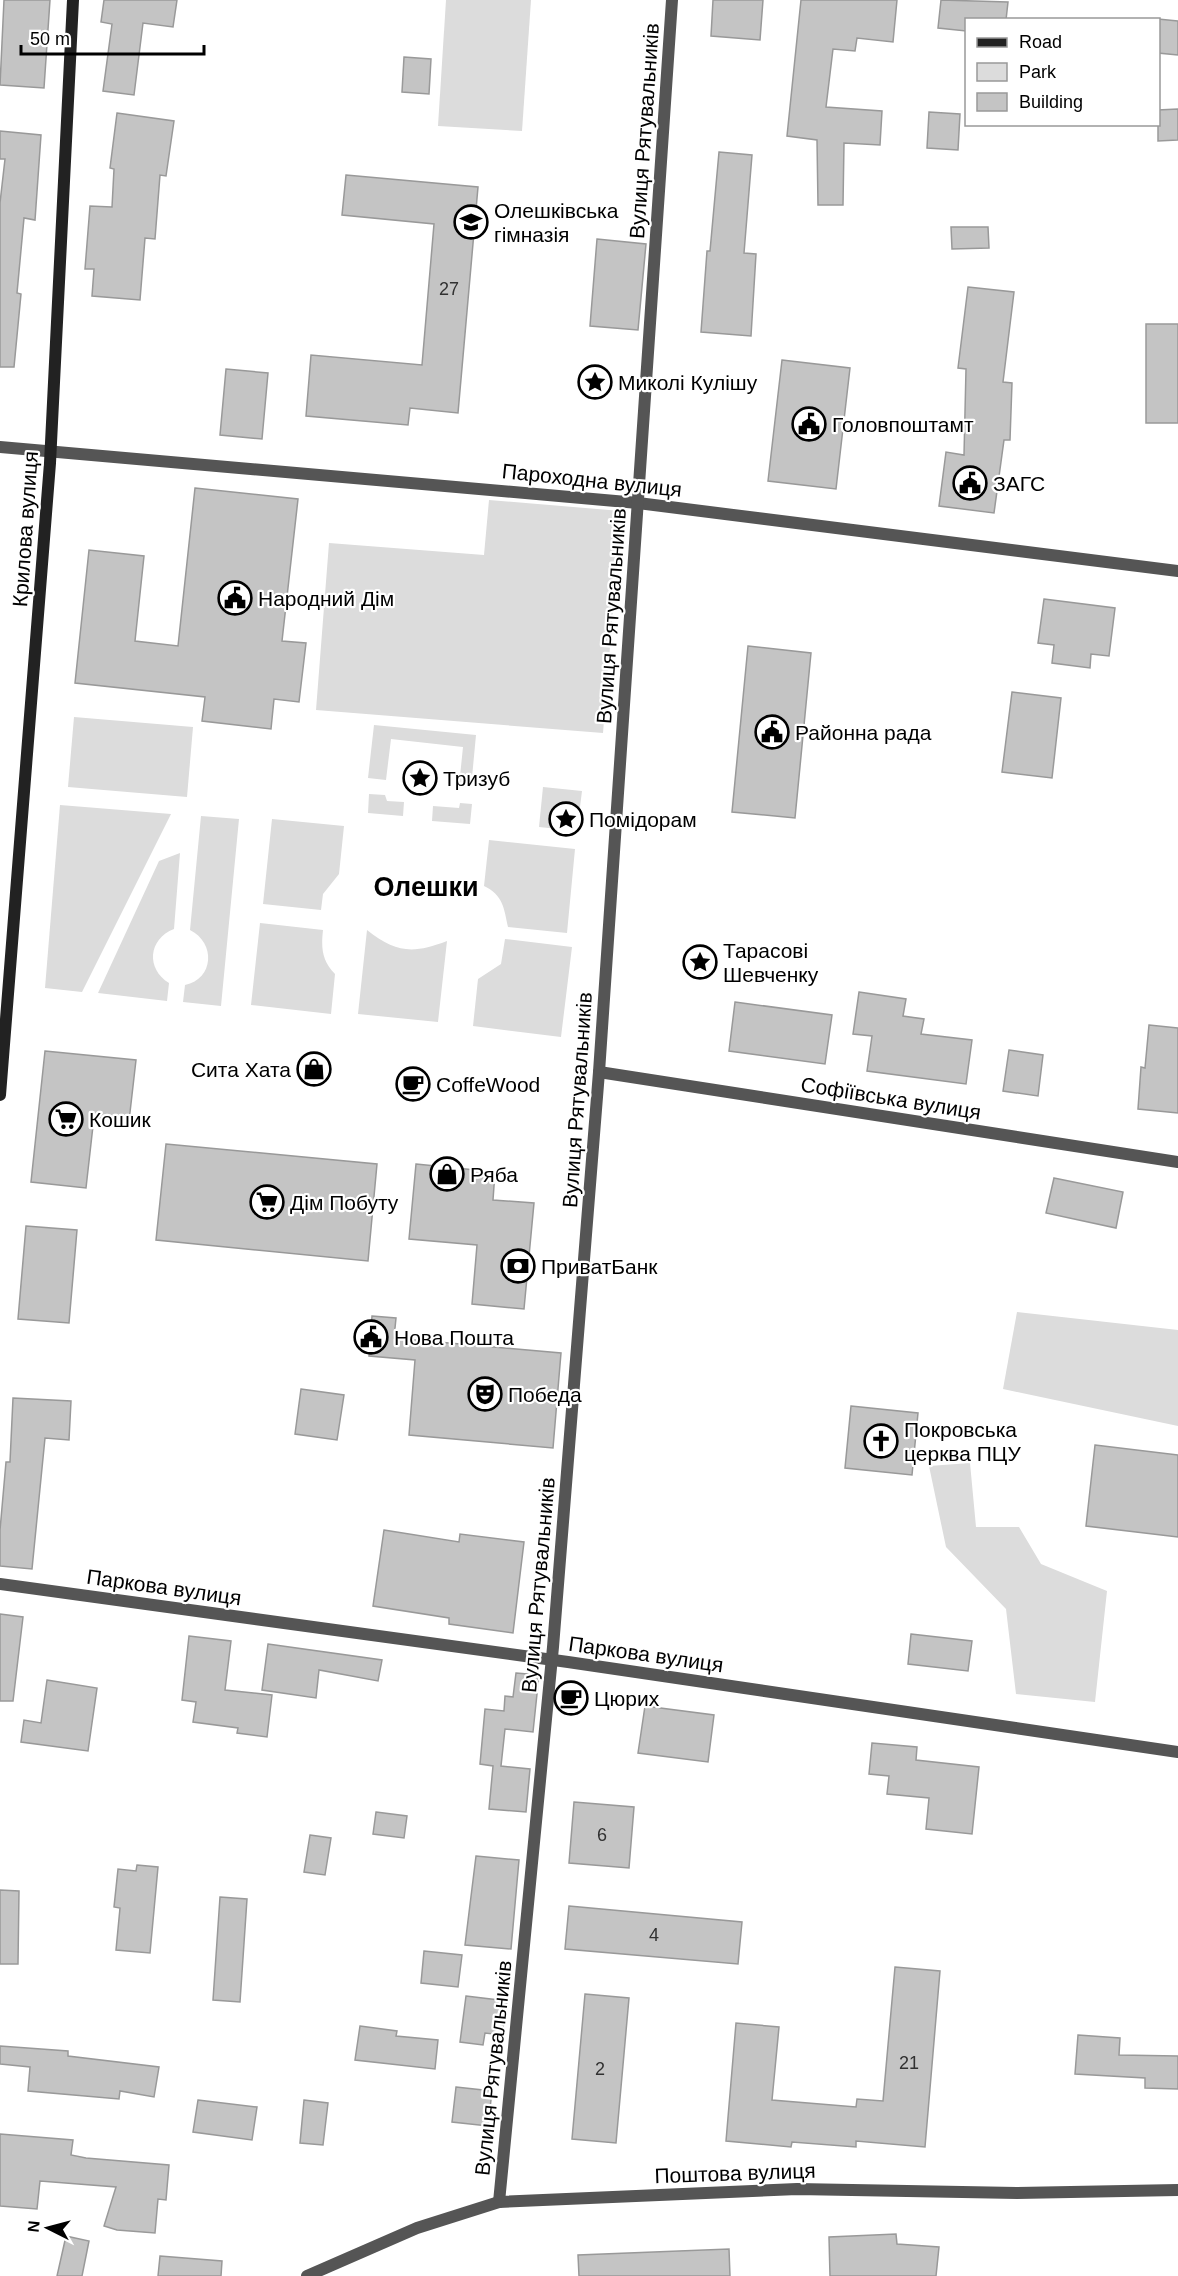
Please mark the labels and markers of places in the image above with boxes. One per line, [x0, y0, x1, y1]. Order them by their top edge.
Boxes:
place label: Олешківська гімназія [494, 199, 619, 246]
school or university icon: Олешківська гімназія [453, 204, 489, 240]
place icon: Миколі Кулішу [577, 364, 613, 400]
place label: Миколі Кулішу [618, 371, 758, 394]
public building icon: Головпоштамт [791, 406, 827, 442]
place label: Головпоштамт [832, 413, 974, 436]
public building icon: ЗАГС [952, 465, 988, 501]
place label: ЗАГС [993, 472, 1045, 495]
public building icon: Народний Дім [217, 580, 253, 616]
place label: Народний Дім [258, 587, 394, 610]
public building icon: Районна рада [754, 714, 790, 750]
place label: Районна рада [795, 721, 932, 744]
place icon: Тризуб [402, 760, 438, 796]
place label: Тризуб [443, 767, 510, 790]
place icon: Помідорам [548, 801, 584, 837]
place label: Помідорам [589, 808, 697, 831]
place label: Тарасові Шевченку [723, 939, 819, 986]
place icon: Тарасові Шевченку [682, 944, 718, 980]
shop icon: Сита Хата [296, 1051, 332, 1087]
place label: Сита Хата [191, 1058, 291, 1081]
cafe icon: CoffeWood [395, 1066, 431, 1102]
place label: CoffeWood [436, 1073, 540, 1096]
supermarket icon: Кошик [48, 1101, 84, 1137]
place label: Кошик [89, 1108, 151, 1131]
shop icon: Ряба [429, 1156, 465, 1192]
place label: Ряба [470, 1163, 518, 1186]
supermarket icon: Дім Побуту [249, 1184, 285, 1220]
place label: Дім Побуту [290, 1191, 399, 1214]
bank icon: ПриватБанк [500, 1248, 536, 1284]
place label: ПриватБанк [541, 1255, 658, 1278]
public building icon: Нова Пошта [353, 1319, 389, 1355]
place label: Нова Пошта [394, 1326, 514, 1349]
theatre icon: Победа [467, 1376, 503, 1412]
place label: Победа [508, 1383, 582, 1406]
place label: Покровська церква ПЦУ [904, 1418, 1021, 1465]
church icon: Покровська церква ПЦУ [863, 1423, 899, 1459]
cafe icon: Цюрих [553, 1680, 589, 1716]
place label: Цюрих [594, 1687, 660, 1710]

